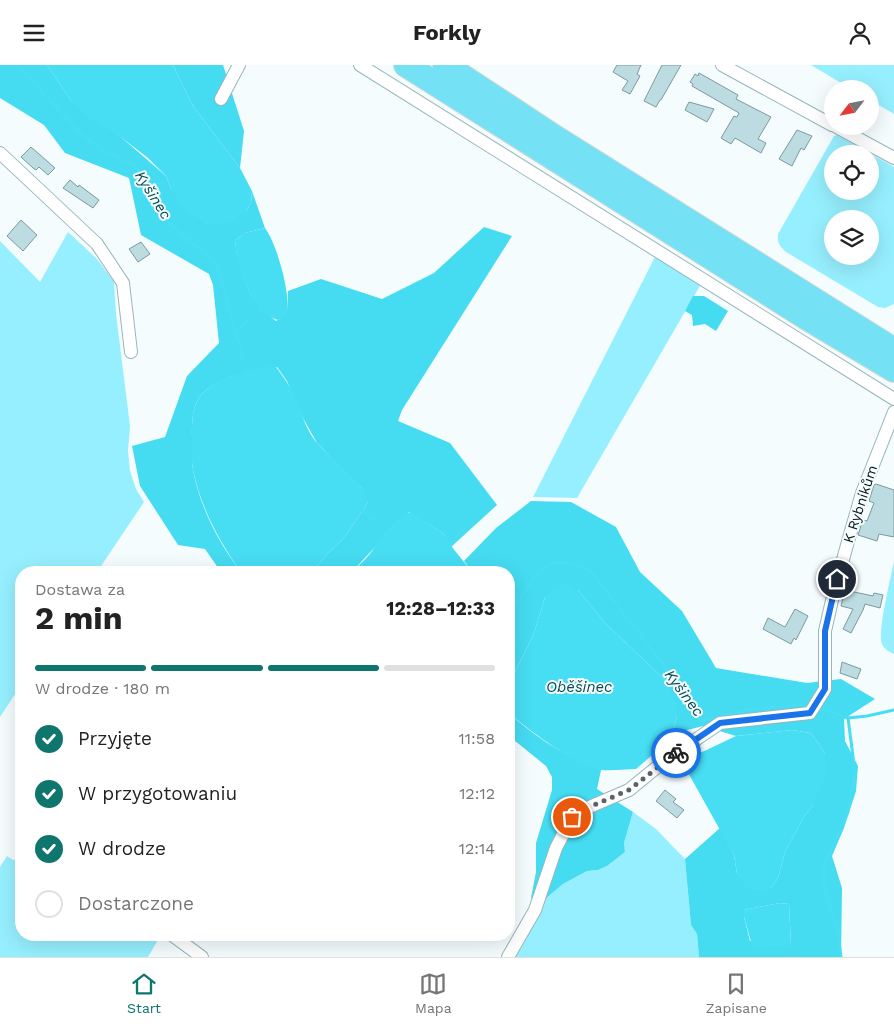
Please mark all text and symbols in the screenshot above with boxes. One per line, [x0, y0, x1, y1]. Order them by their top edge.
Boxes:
icon: menu [20, 19, 48, 47]
icon: person [846, 19, 874, 47]
text: Forkly [413, 20, 481, 45]
north arrow [824, 80, 879, 135]
map controls [824, 80, 879, 265]
button: locate [824, 145, 879, 200]
water label: Kyšinec [131, 168, 175, 222]
button: layers [824, 210, 879, 265]
street label: K Rybníkům [840, 463, 880, 545]
pin [816, 558, 858, 600]
icon: home [823, 565, 851, 593]
text: Dostawa za [35, 580, 125, 599]
text: 12:28–12:33 [386, 597, 495, 620]
text: 2 min [35, 599, 123, 637]
water label: Kyšinec [661, 666, 707, 720]
water label: Oběšinec [546, 678, 612, 696]
text: W drodze · 180 m [35, 679, 170, 698]
icon: check [35, 725, 63, 753]
text: Przyjęte [78, 727, 152, 750]
courier [651, 728, 701, 778]
text: 11:58 [459, 729, 495, 748]
icon: bike [662, 739, 690, 767]
icon: check [35, 780, 63, 808]
text: W przygotowaniu [78, 782, 237, 805]
text: 12:12 [459, 784, 495, 803]
pin [551, 796, 593, 838]
icon: bag [558, 803, 586, 831]
icon: check [35, 835, 63, 863]
text: W drodze [78, 837, 166, 860]
text: 12:14 [459, 839, 495, 858]
text: Dostarczone [78, 892, 194, 915]
tab: Start [127, 970, 161, 1016]
tab: Mapa [415, 970, 452, 1016]
tab: Zapisane [706, 970, 767, 1016]

